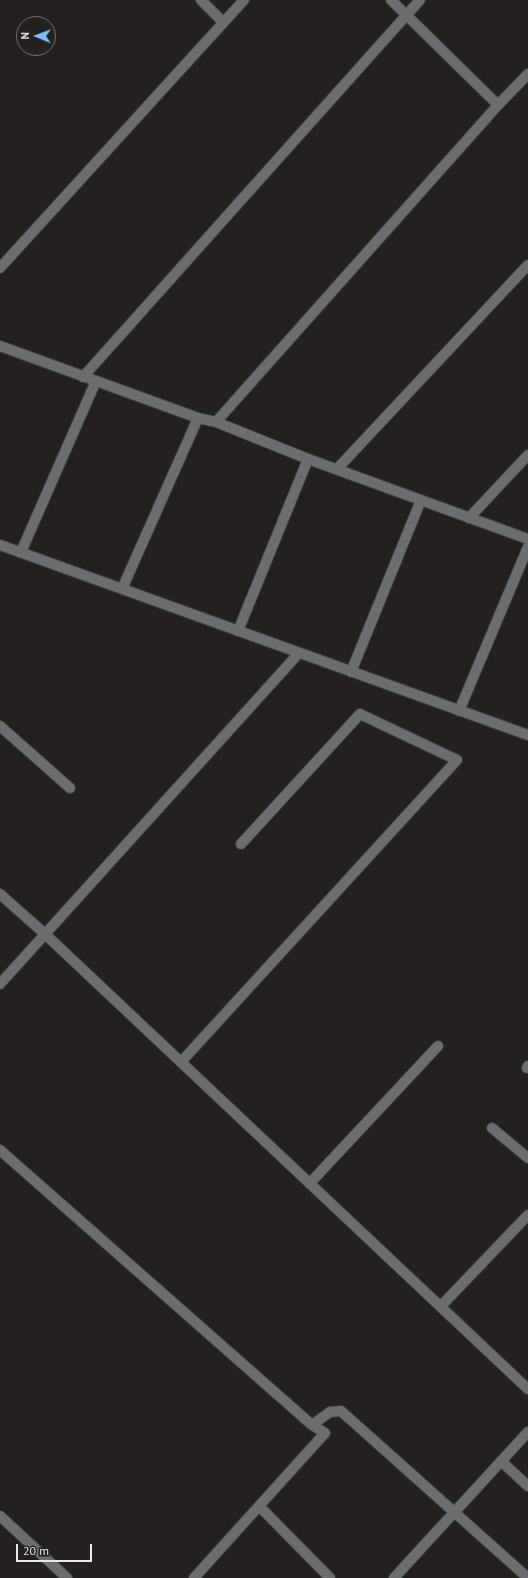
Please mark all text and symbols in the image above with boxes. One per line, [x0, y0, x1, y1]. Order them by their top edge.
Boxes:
north arrow [16, 16, 56, 56]
text: N [18, 32, 32, 40]
scale bar [18, 1536, 94, 1562]
text: 20 m [23, 1543, 49, 1558]

